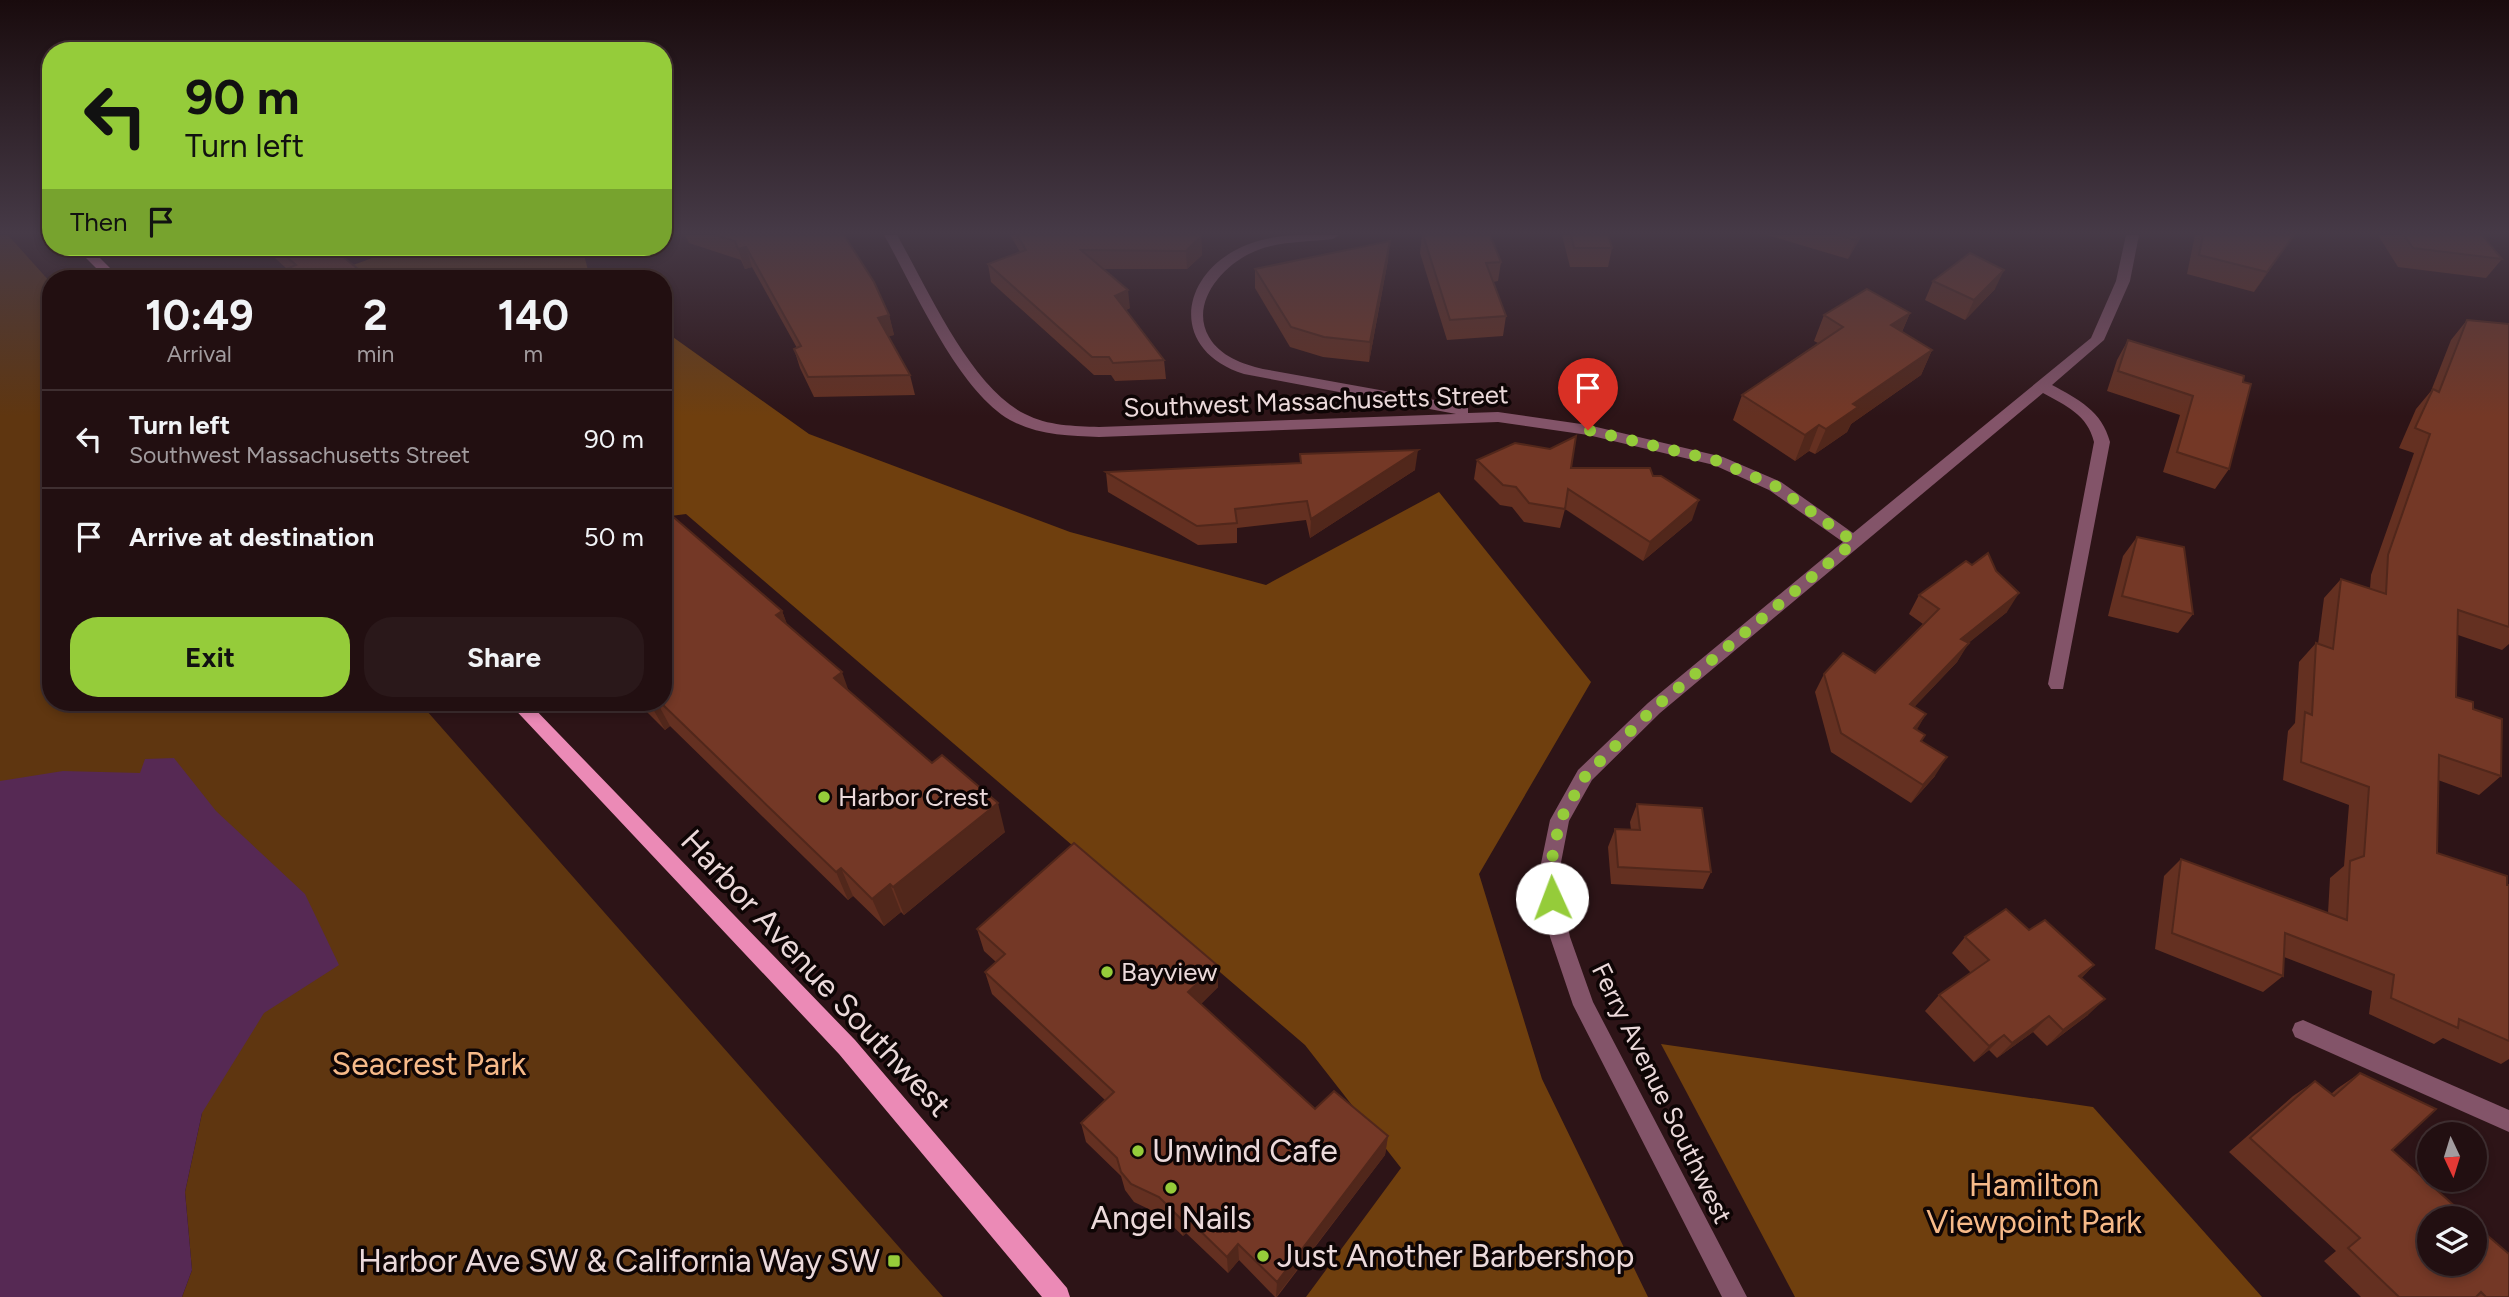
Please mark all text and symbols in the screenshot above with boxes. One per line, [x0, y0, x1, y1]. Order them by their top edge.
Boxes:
text: 90 m [185, 67, 300, 126]
icon: left [70, 70, 161, 161]
text: Turn left [185, 127, 304, 165]
icon: arrive [142, 203, 180, 241]
text: Then [70, 206, 128, 238]
text: 10:49 [145, 290, 254, 341]
text: 2 [363, 290, 388, 341]
text: 140 [497, 290, 569, 341]
text: Arrival [167, 340, 232, 368]
text: min [357, 340, 394, 368]
text: m [523, 340, 543, 368]
pin [1558, 358, 1618, 430]
icon: arrive [1569, 369, 1607, 407]
street label: Southwest Massachusetts Street [1123, 378, 1509, 424]
text: Turn left [129, 409, 230, 441]
icon: left [70, 420, 108, 458]
text: 90 m [584, 423, 644, 455]
text: Southwest Massachusetts Street [129, 441, 470, 469]
icon: arrive [70, 518, 108, 556]
text: Arrive at destination [129, 521, 374, 553]
text: 50 m [584, 521, 644, 553]
button: Exit [70, 617, 350, 697]
button: Share [364, 617, 644, 697]
place label: Harbor Crest [838, 781, 989, 813]
marker: Harbor Crest [816, 789, 832, 805]
street label: Harbor Avenue Southwest [673, 822, 959, 1124]
position arrow [1515, 861, 1589, 935]
place label: Bayview [1121, 956, 1218, 988]
street label: Ferry Avenue Southwest [1585, 957, 1739, 1229]
marker: Bayview [1099, 964, 1115, 980]
park label: Seacrest Park [332, 1045, 527, 1083]
north arrow [2417, 1122, 2487, 1192]
map controls [2417, 1122, 2487, 1276]
place label: Unwind Cafe [1152, 1132, 1338, 1170]
marker: Unwind Cafe [1130, 1143, 1146, 1159]
park label: Hamilton Viewpoint Park [1926, 1166, 2142, 1241]
marker: Angel Nails [1163, 1180, 1179, 1196]
place label: Angel Nails [1090, 1199, 1252, 1237]
button: layers [2417, 1206, 2487, 1276]
place label: Just Another Barbershop [1277, 1237, 1634, 1275]
place label: Harbor Ave SW & California Way SW [358, 1242, 880, 1280]
marker: Just Another Barbershop [1255, 1248, 1271, 1264]
marker: Harbor Ave SW & California Way SW [886, 1253, 902, 1269]

